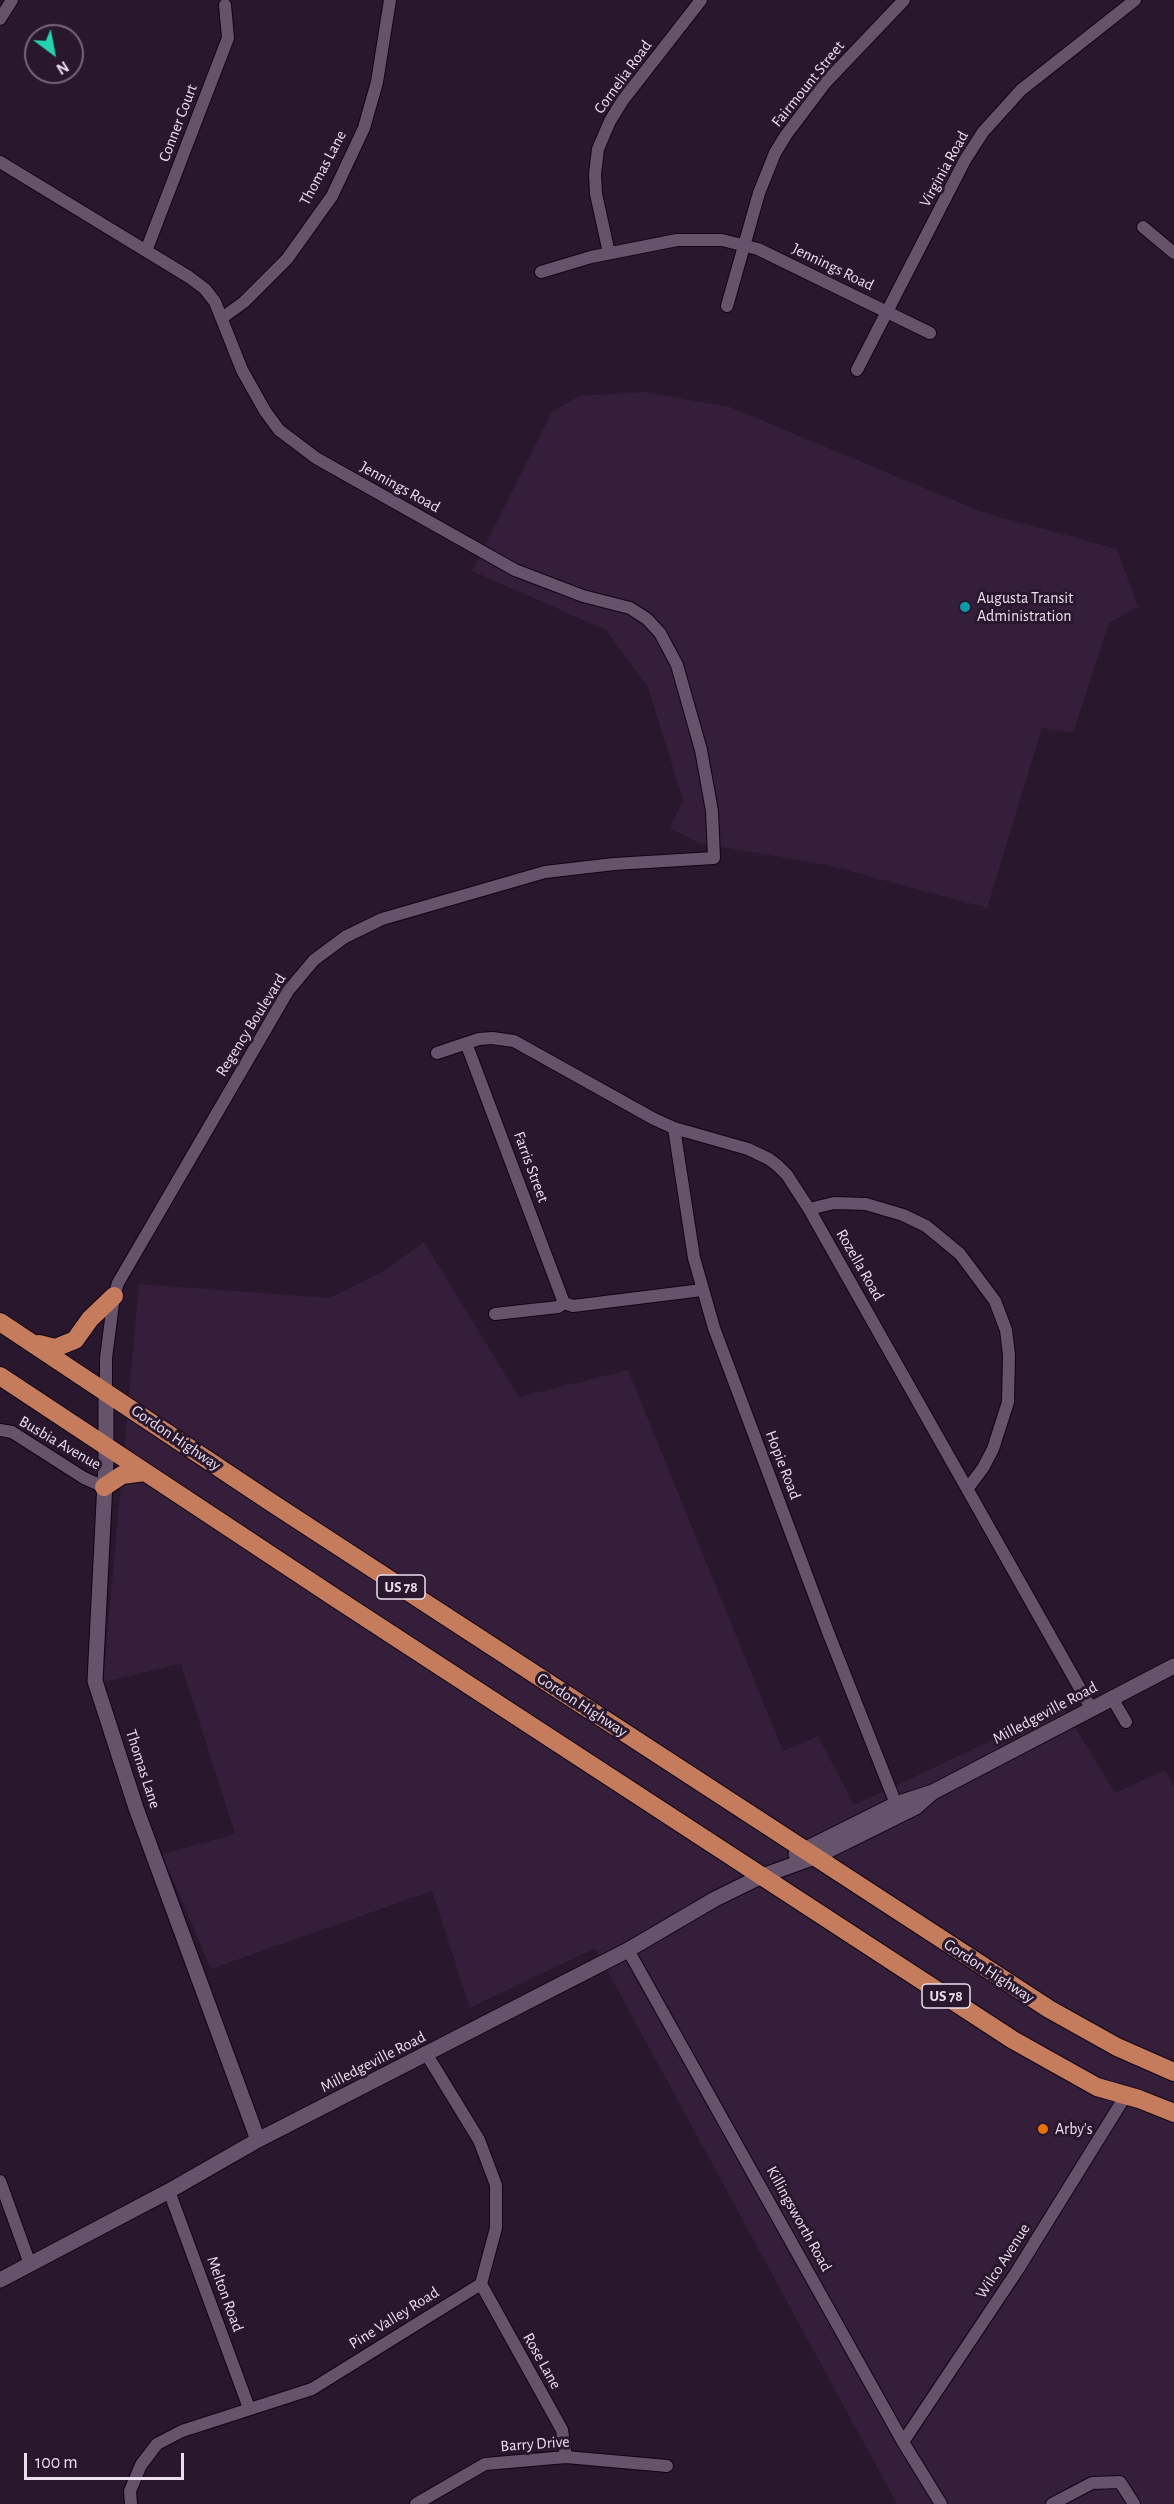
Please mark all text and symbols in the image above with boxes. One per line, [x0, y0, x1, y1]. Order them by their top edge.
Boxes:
north arrow [24, 24, 84, 84]
street label: Cornelia Road [590, 36, 656, 118]
street label: Fairmount Street [767, 37, 849, 131]
text: N [54, 58, 71, 77]
street label: Conner Court [154, 82, 202, 164]
street label: Thomas Lane [295, 127, 351, 209]
street label: Virginia Road [915, 128, 973, 210]
street label: Jennings Road [789, 239, 877, 295]
street label: Jennings Road [357, 457, 443, 517]
place label: Augusta Transit Administration [977, 588, 1073, 626]
marker: Augusta Transit Administration [958, 600, 972, 614]
street label: Regency Boulevard [212, 970, 290, 1080]
street label: Farris Street [509, 1129, 553, 1205]
street label: Rozella Road [832, 1226, 888, 1304]
street label: Gordon Highway [127, 1401, 225, 1475]
street label: Busbia Avenue [16, 1412, 104, 1474]
street label: Hopie Road [761, 1428, 805, 1502]
road number: US 78 [377, 1575, 425, 1599]
street label: Gordon Highway [533, 1669, 631, 1741]
street label: Milledgeville Road [989, 1677, 1101, 1749]
street label: Thomas Lane [121, 1727, 165, 1811]
street label: Gordon Highway [940, 1935, 1038, 2007]
road number: US 78 [922, 1984, 970, 2008]
street label: Milledgeville Road [317, 2027, 429, 2097]
place label: Arby's [1055, 2119, 1093, 2139]
marker: Arby's [1036, 2122, 1050, 2136]
street label: Killingsworth Road [762, 2163, 836, 2275]
street label: Wilco Avenue [972, 2220, 1034, 2302]
street label: Melton Road [202, 2254, 248, 2334]
street label: Pine Valley Road [345, 2283, 443, 2353]
street label: Rose Lane [519, 2329, 565, 2393]
street label: Barry Drive [500, 2432, 570, 2456]
scale bar [27, 2441, 188, 2479]
text: 100 m [35, 2454, 78, 2472]

